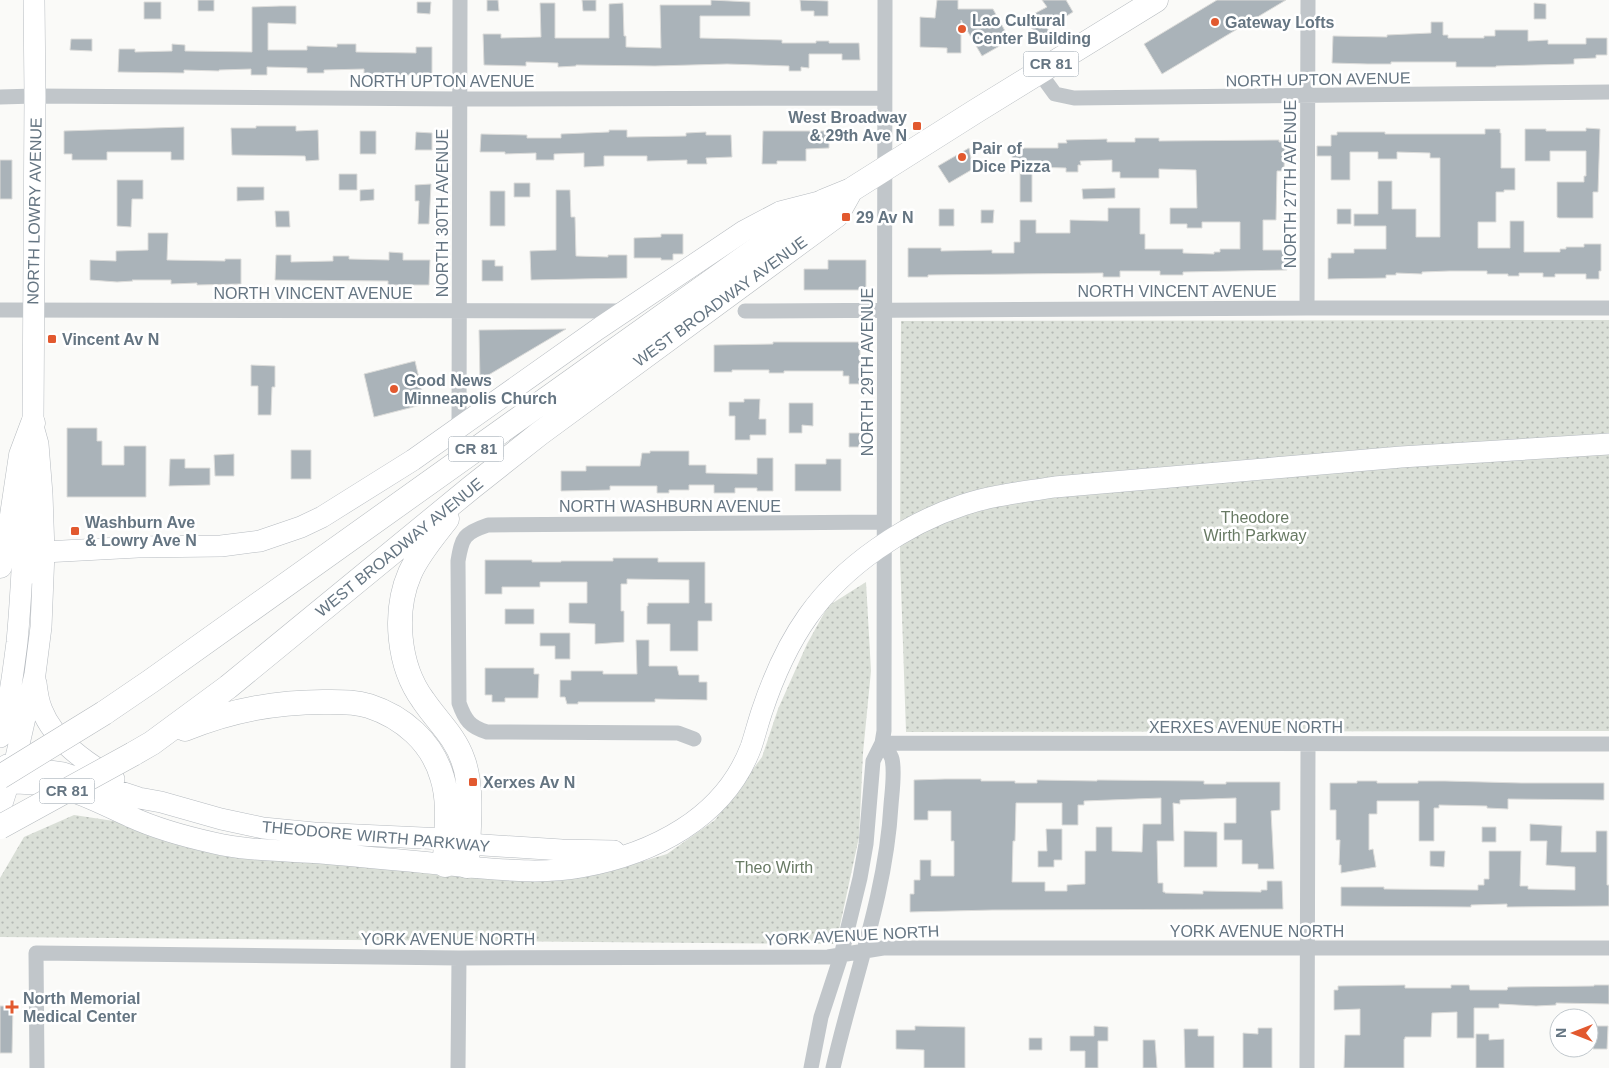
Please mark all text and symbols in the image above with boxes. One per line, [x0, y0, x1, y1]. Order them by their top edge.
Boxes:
place label: Lao Cultural Center Building [972, 12, 1091, 47]
place label: Gateway Lofts [1225, 14, 1334, 31]
marker: Gateway Lofts [1209, 16, 1221, 28]
marker: Lao Cultural Center Building [956, 23, 968, 35]
road number: CR 81 [1024, 52, 1078, 76]
street label: NORTH UPTON AVENUE [1225, 69, 1411, 90]
street label: NORTH UPTON AVENUE [350, 73, 534, 90]
street label: NORTH 27TH AVENUE [1282, 100, 1299, 268]
place label: West Broadway & 29th Ave N [788, 109, 907, 144]
street label: NORTH LOWRY AVENUE [24, 117, 45, 305]
marker: West Broadway & 29th Ave N [911, 120, 923, 132]
street label: NORTH 30TH AVENUE [434, 129, 451, 297]
place label: Pair of Dice Pizza [972, 140, 1050, 175]
marker: Pair of Dice Pizza [956, 151, 968, 163]
place label: 29 Av N [856, 209, 914, 226]
marker: 29 Av N [840, 211, 852, 223]
street label: WEST BROADWAY AVENUE [630, 233, 810, 370]
street label: NORTH VINCENT AVENUE [1077, 283, 1277, 300]
street label: NORTH VINCENT AVENUE [213, 285, 413, 302]
street label: NORTH 29TH AVENUE [859, 288, 876, 456]
place label: Vincent Av N [62, 331, 159, 348]
marker: Vincent Av N [46, 333, 58, 345]
place label: Good News Minneapolis Church [404, 372, 557, 407]
marker: Good News Minneapolis Church [388, 383, 400, 395]
road number: CR 81 [448, 436, 504, 462]
street label: WEST BROADWAY AVENUE [312, 475, 486, 620]
street label: NORTH WASHBURN AVENUE [559, 498, 781, 515]
park label: Theodore Wirth Parkway [1203, 509, 1307, 544]
place label: Washburn Ave & Lowry Ave N [85, 514, 197, 549]
marker: Washburn Ave & Lowry Ave N [69, 525, 81, 537]
street label: XERXES AVENUE NORTH [1149, 719, 1343, 736]
place label: Xerxes Av N [483, 774, 575, 791]
marker: Xerxes Av N [467, 776, 479, 788]
road number: CR 81 [40, 778, 94, 804]
street label: THEODORE WIRTH PARKWAY [261, 818, 491, 855]
park label: Theo Wirth [735, 859, 813, 876]
street label: YORK AVENUE NORTH [764, 922, 940, 949]
street label: YORK AVENUE NORTH [1170, 923, 1344, 940]
street label: YORK AVENUE NORTH [361, 931, 535, 948]
place label: North Memorial Medical Center [23, 990, 140, 1025]
marker: North Memorial Medical Center [5, 1000, 19, 1014]
north arrow [1549, 1008, 1599, 1058]
text: N [1553, 1028, 1569, 1038]

